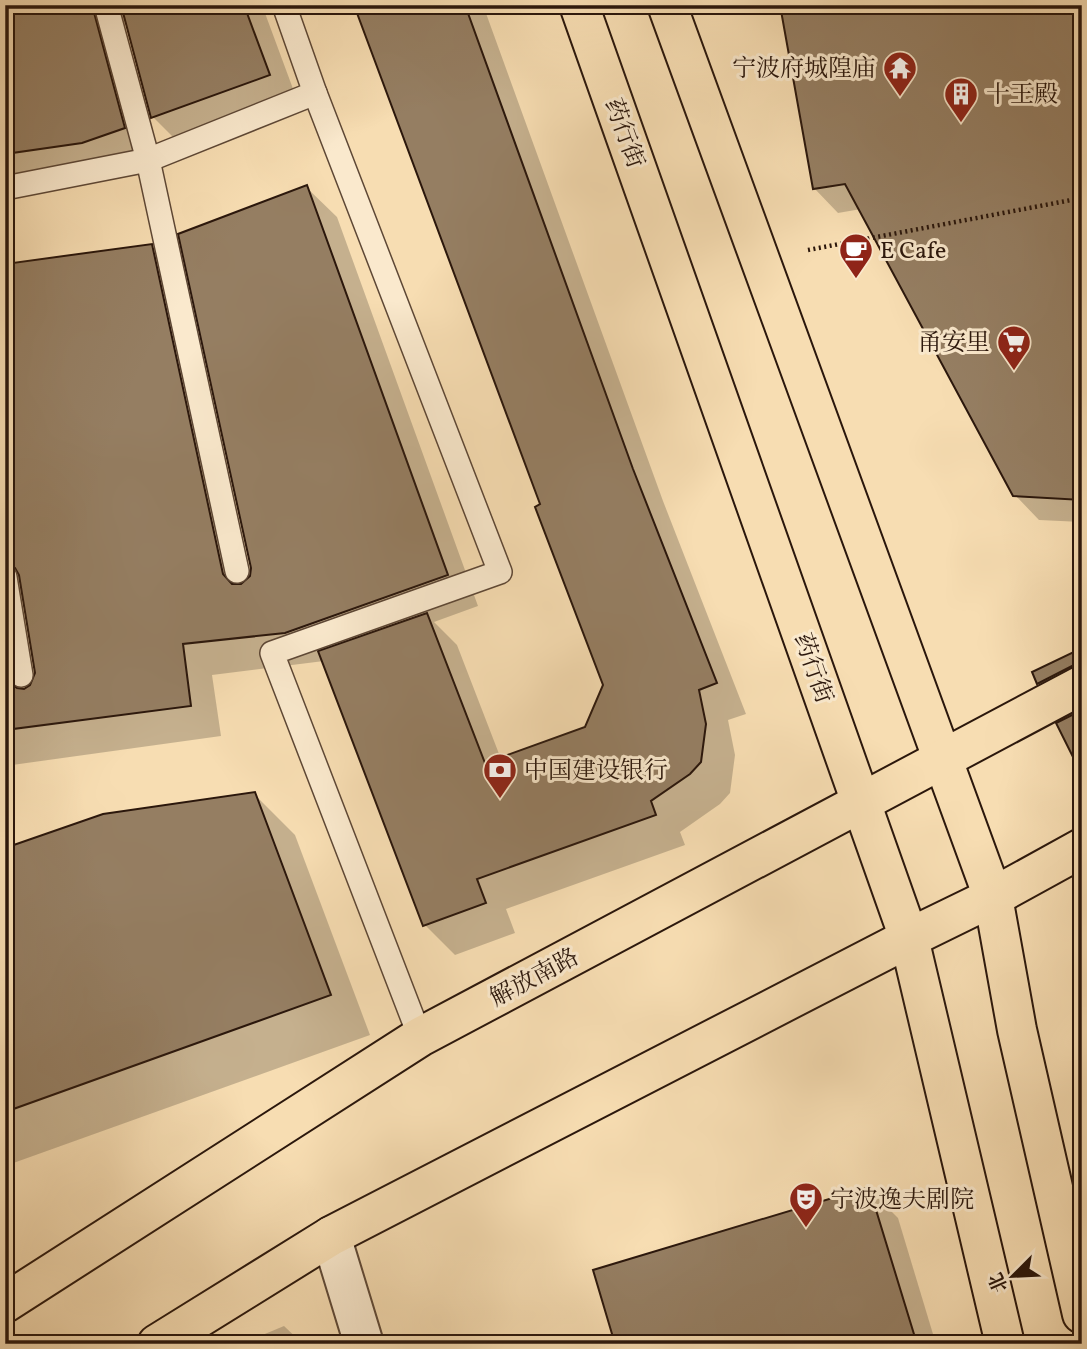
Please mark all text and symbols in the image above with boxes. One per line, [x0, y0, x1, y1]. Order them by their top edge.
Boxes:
temple icon: 宁波府城隍庙 [881, 49, 919, 98]
place label: 宁波府城隍庙 [732, 53, 876, 87]
building icon: 十王殿 [942, 75, 980, 124]
place label: 十王殿 [986, 79, 1058, 113]
street label: 药行街 [595, 94, 651, 173]
cafe icon: E Cafe [837, 231, 875, 280]
place label: E Cafe [880, 235, 946, 269]
supermarket icon: 甬安里 [995, 323, 1033, 372]
place label: 甬安里 [918, 327, 990, 361]
street label: 药行街 [784, 629, 840, 708]
bank icon: 中国建设银行 [481, 751, 519, 800]
place label: 中国建设银行 [524, 755, 668, 789]
street label: 解放南路 [485, 941, 585, 1016]
theatre icon: 宁波逸夫剧院 [787, 1180, 825, 1229]
place label: 宁波逸夫剧院 [830, 1184, 974, 1218]
north arrow [978, 1240, 1048, 1310]
text: 北 [984, 1268, 1015, 1296]

